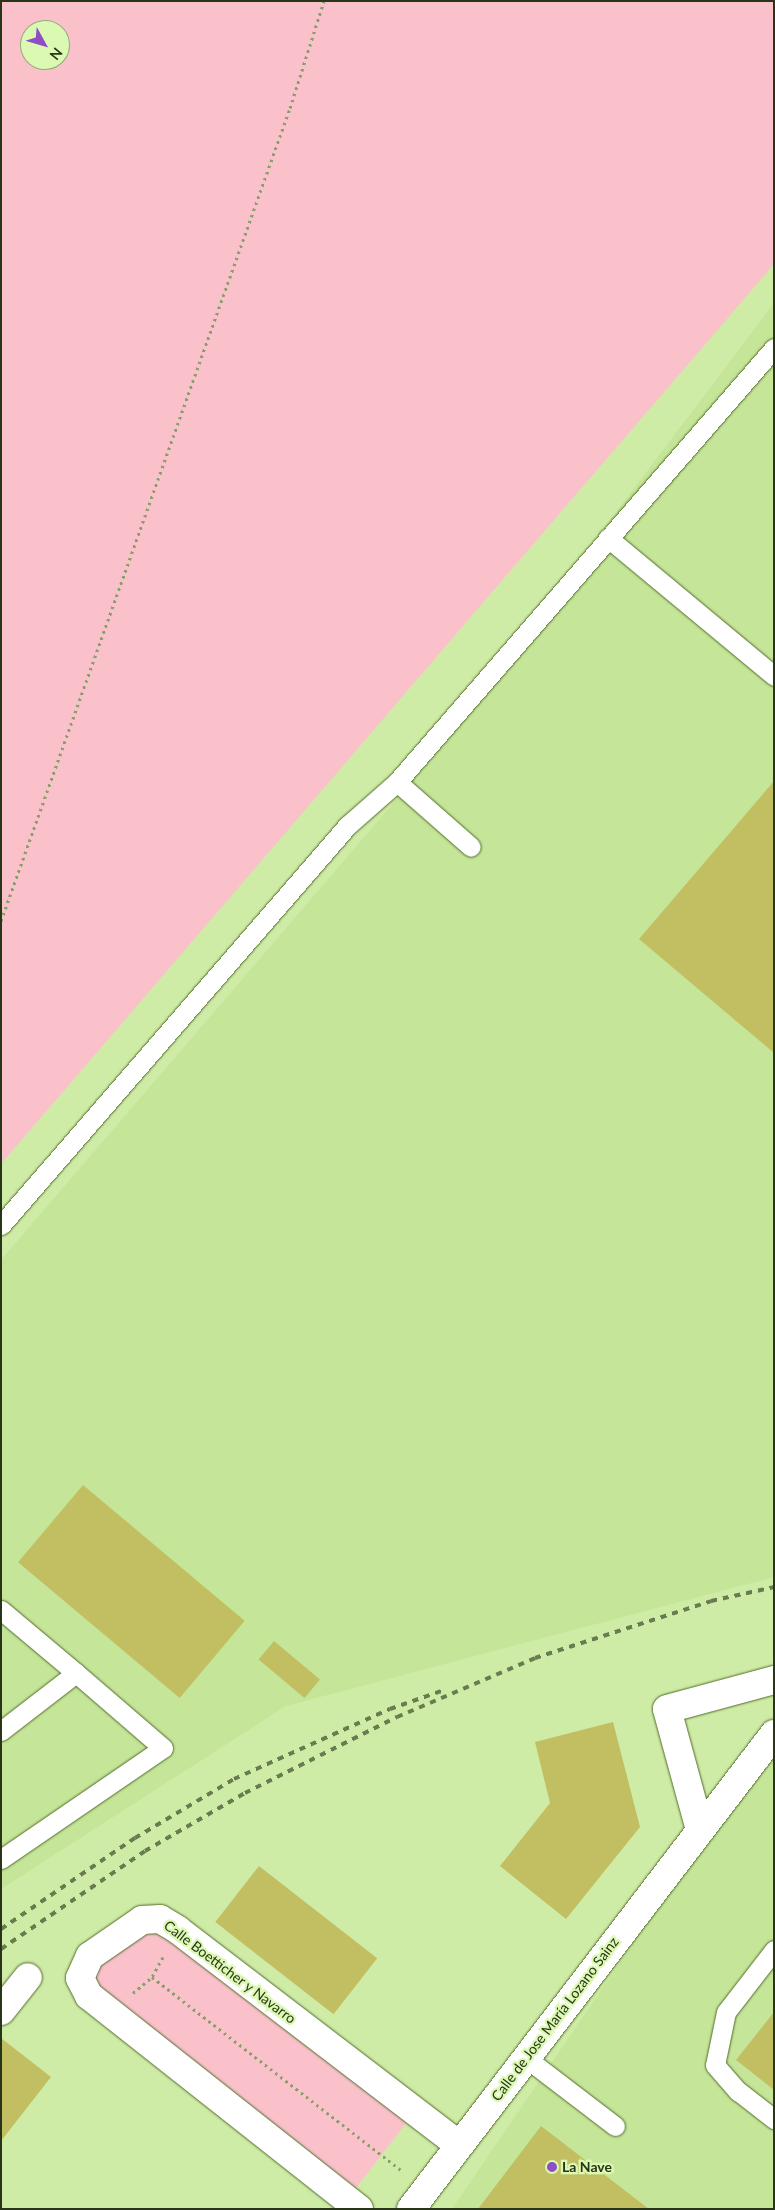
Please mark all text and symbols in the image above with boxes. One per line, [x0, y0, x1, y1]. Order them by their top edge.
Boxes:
north arrow [20, 20, 70, 70]
text: N [46, 45, 66, 64]
street label: Calle Boetticher y Navarro [160, 1917, 300, 2027]
street label: Calle de Jose María Lozano Sainz [488, 1934, 622, 2104]
place label: La Nave [562, 2159, 612, 2175]
marker: La Nave [546, 2161, 558, 2173]

